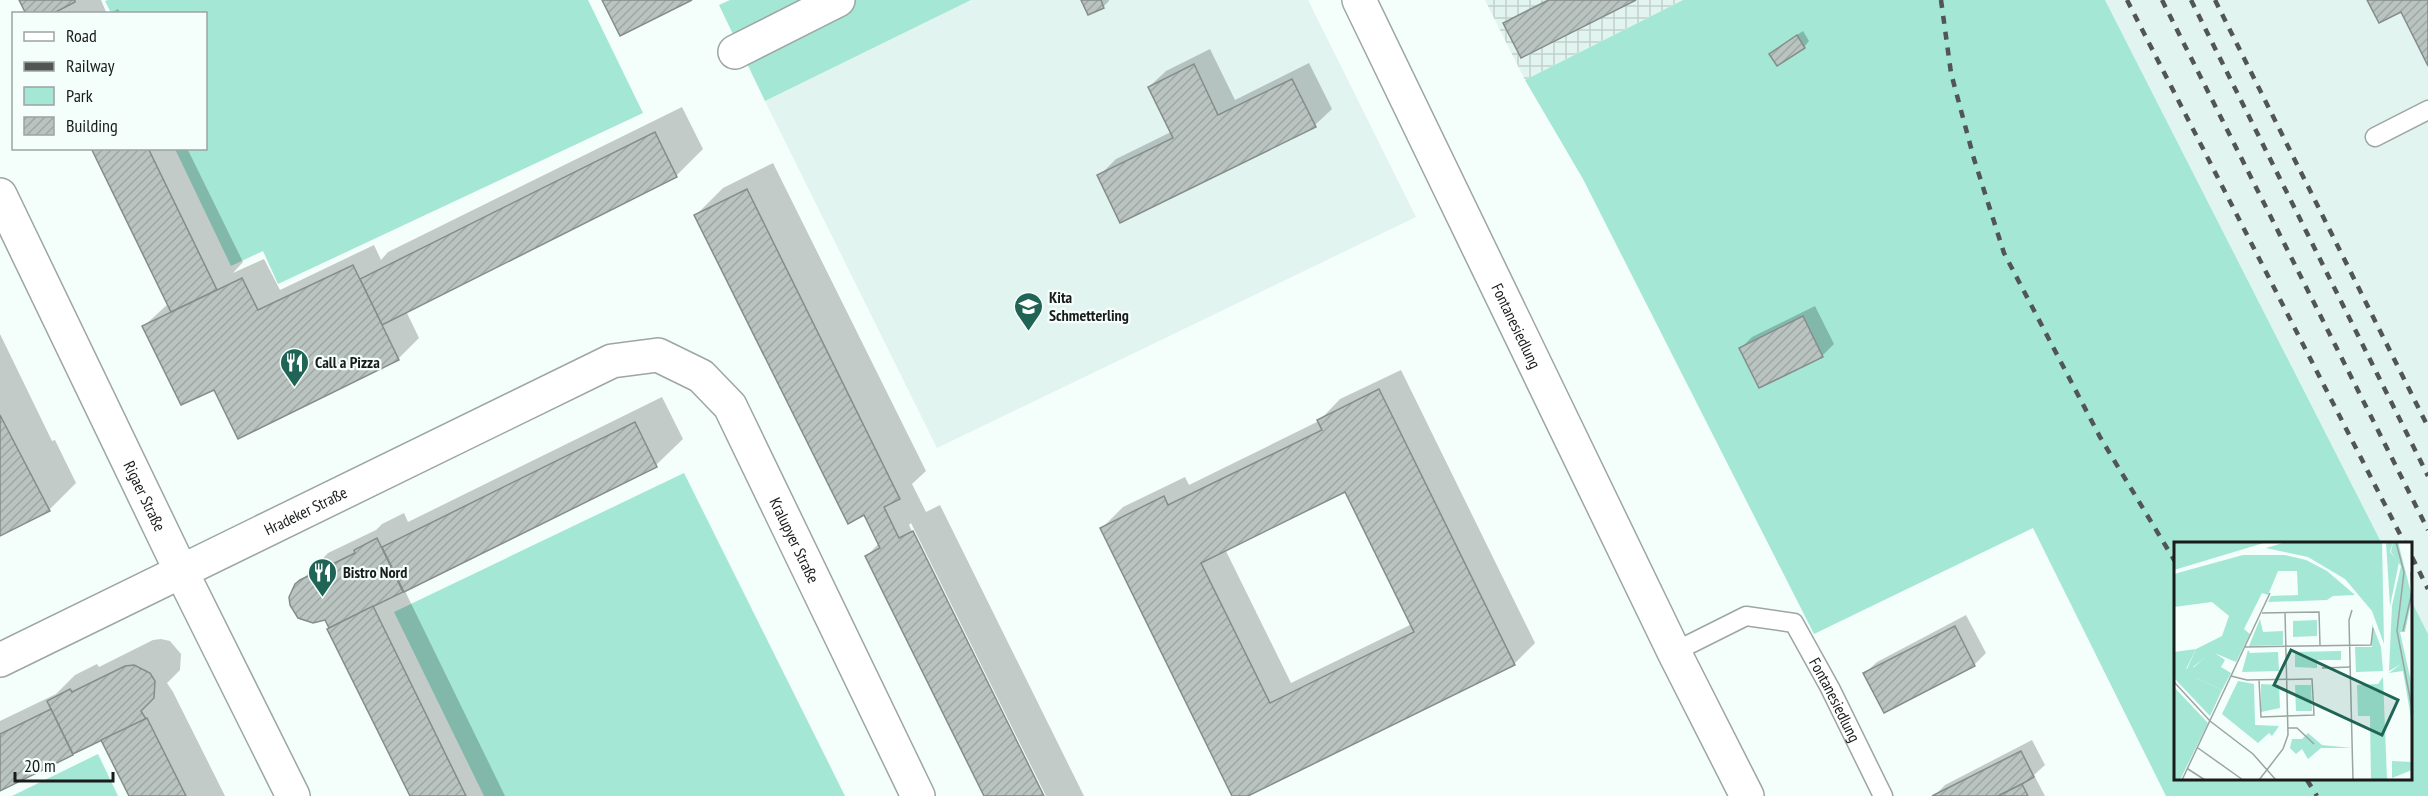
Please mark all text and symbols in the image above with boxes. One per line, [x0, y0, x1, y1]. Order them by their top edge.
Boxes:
legend [12, 12, 207, 150]
text: Road [66, 24, 97, 47]
text: Railway [66, 54, 115, 77]
text: Park [66, 84, 93, 107]
text: Building [66, 114, 118, 137]
street label: Fontanesiedlung [1487, 280, 1546, 372]
place label: Kita Schmetterling [1049, 287, 1129, 325]
school or university icon: Kita Schmetterling [1012, 290, 1044, 332]
restaurant icon: Call a Pizza [278, 346, 310, 388]
place label: Call a Pizza [315, 352, 380, 372]
street label: Rigaer Straße [120, 458, 170, 534]
street label: Hradeker Straße [261, 482, 350, 539]
street label: Kralupyer Straße [766, 494, 824, 586]
inset map [2174, 542, 2413, 781]
restaurant icon: Bistro Nord [306, 556, 338, 598]
place label: Bistro Nord [343, 562, 407, 582]
street label: Fontanesiedlung [1805, 654, 1865, 745]
scale bar [15, 745, 112, 783]
text: 20 m [24, 754, 56, 777]

